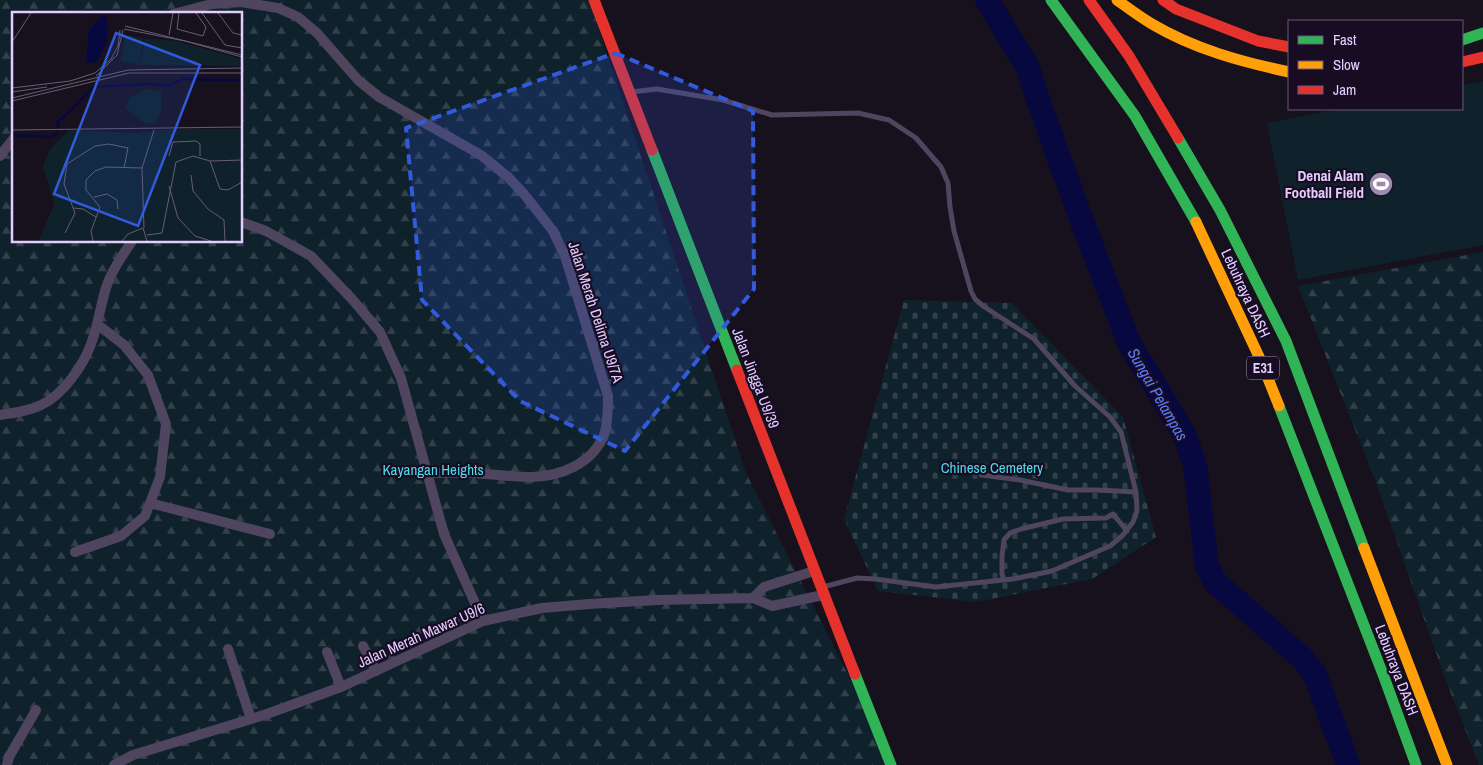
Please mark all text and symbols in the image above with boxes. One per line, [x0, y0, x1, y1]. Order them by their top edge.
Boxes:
inset map [12, 12, 242, 242]
legend [1288, 20, 1463, 110]
text: Fast [1333, 29, 1357, 50]
text: Slow [1333, 54, 1360, 75]
text: Jam [1333, 79, 1356, 100]
place label: Denai Alam Football Field [1285, 165, 1364, 203]
sports icon: Denai Alam Football Field [1368, 171, 1394, 197]
street label: Jalan Merah Delima U9/7A [563, 239, 629, 386]
street label: Lebuhraya DASH [1216, 245, 1276, 341]
street label: Jalan Jingga U9/39 [727, 325, 785, 431]
water label: Sungai Pelampas [1123, 344, 1194, 445]
road number: E31 [1247, 356, 1279, 379]
park label: Chinese Cemetery [941, 457, 1044, 478]
park label: Kayangan Heights [382, 459, 484, 480]
street label: Jalan Merah Mawar U9/6 [354, 597, 488, 673]
street label: Lebuhraya DASH [1370, 622, 1424, 718]

